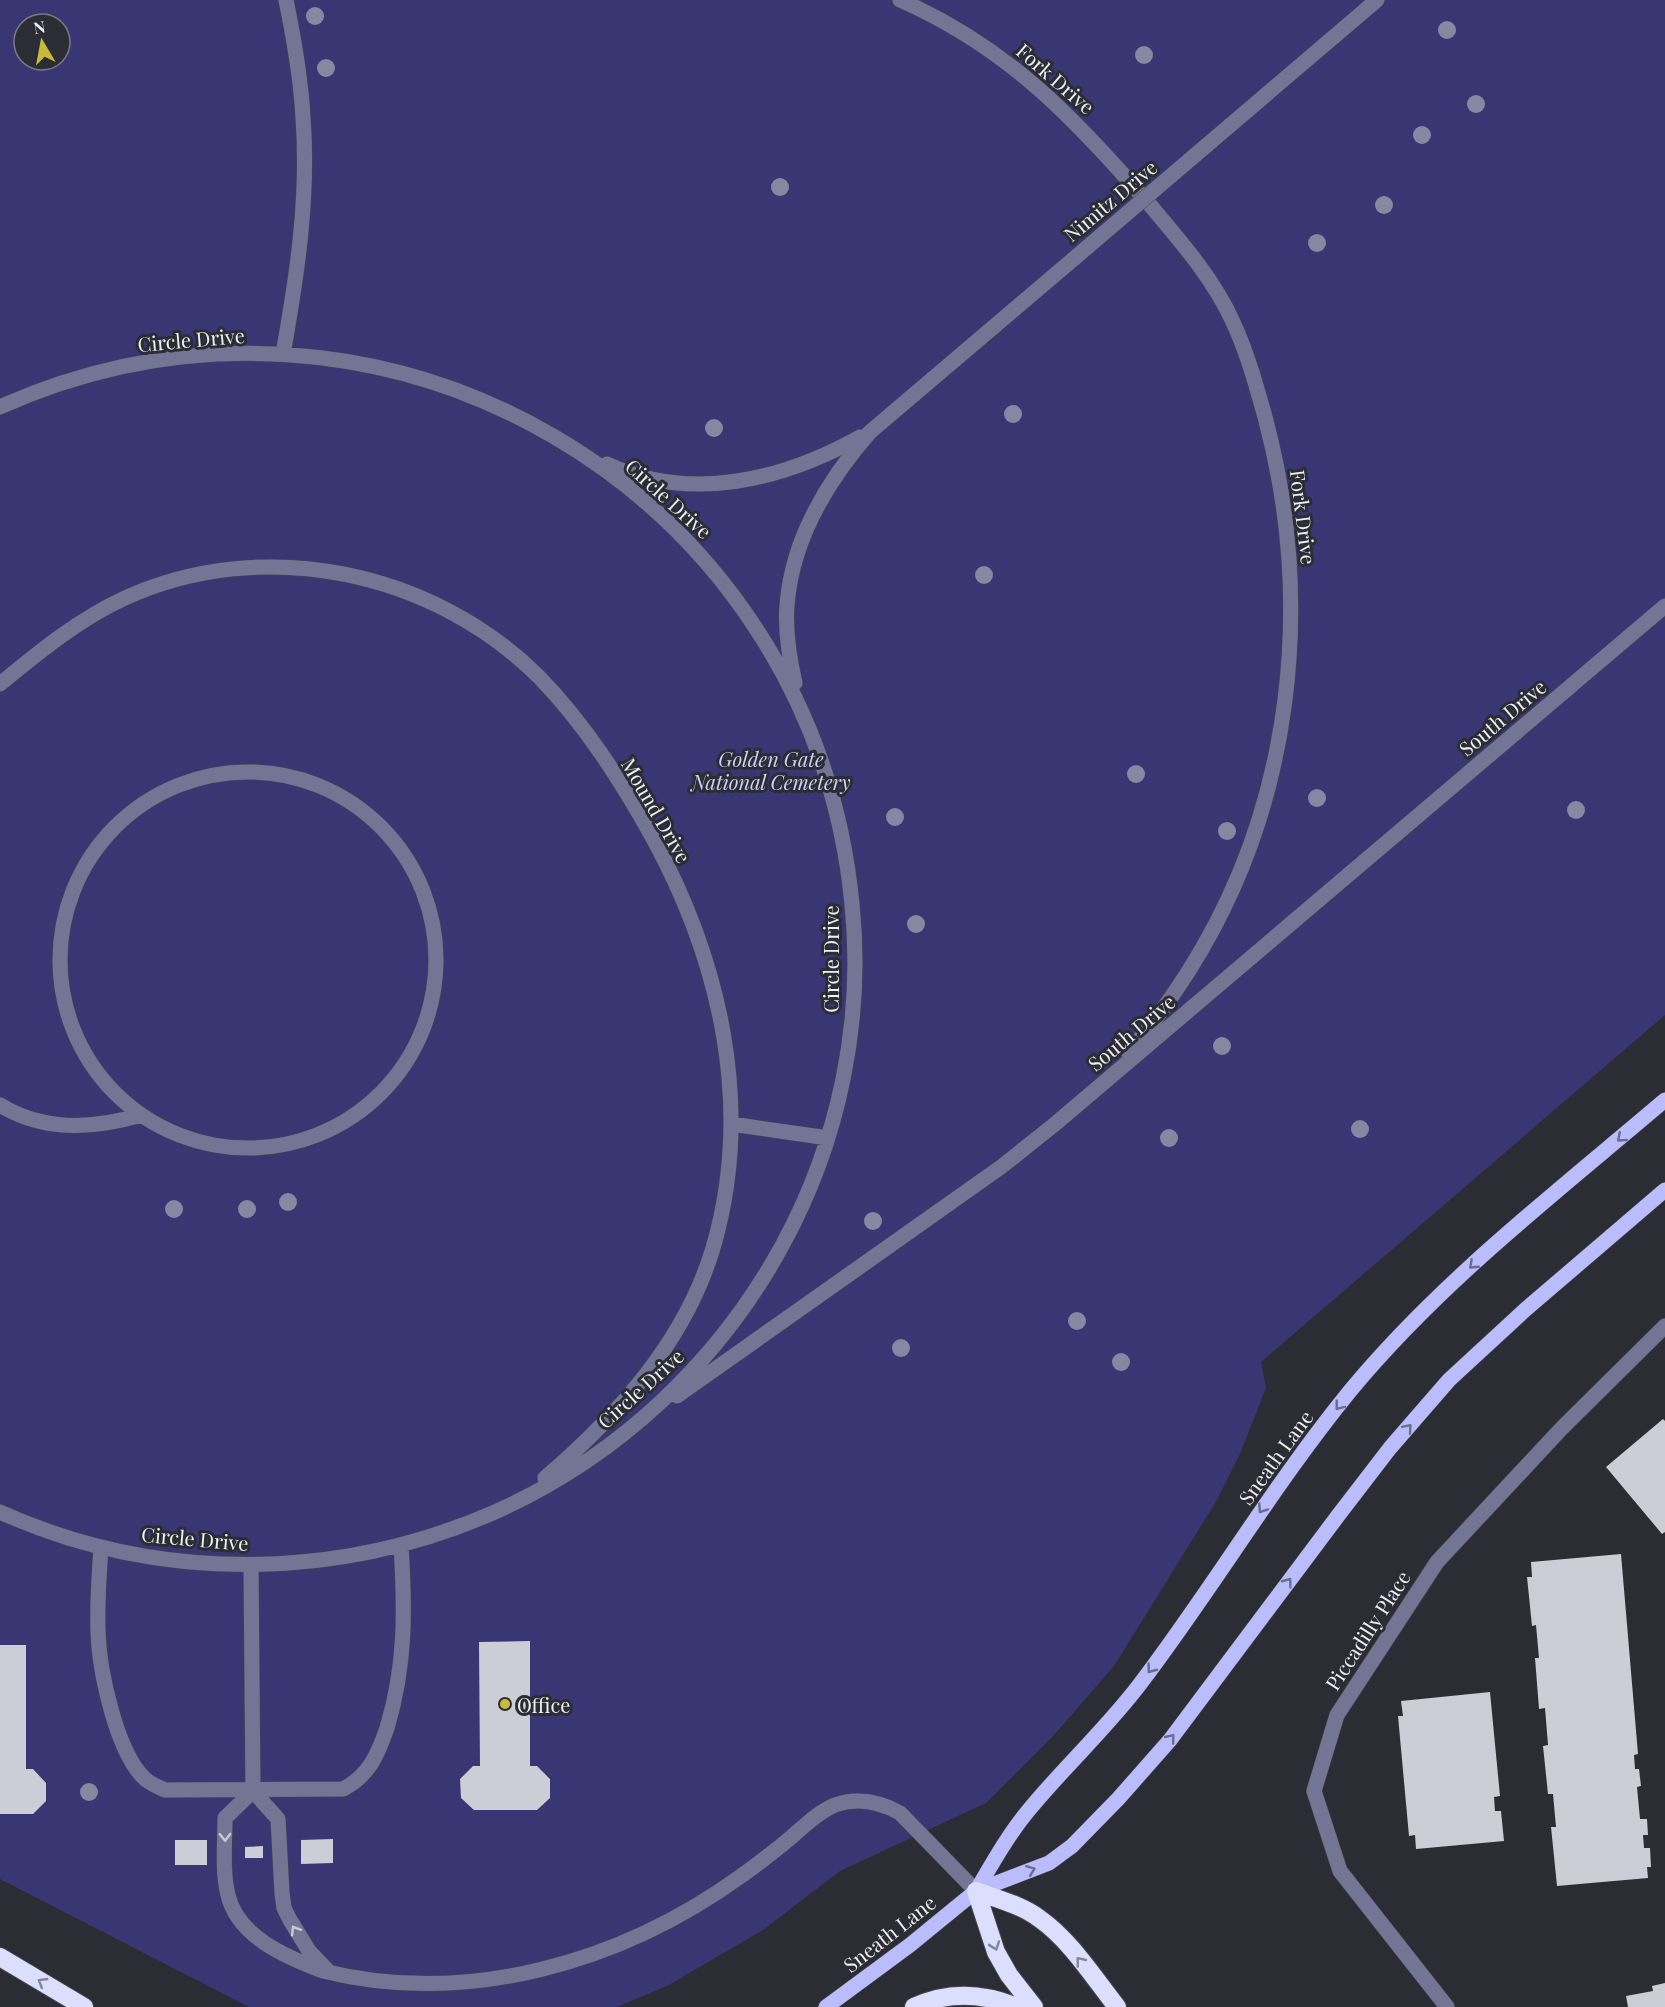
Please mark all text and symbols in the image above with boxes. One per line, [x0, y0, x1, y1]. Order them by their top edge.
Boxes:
north arrow [12, 12, 72, 72]
text: N [32, 15, 47, 38]
street label: Fork Drive [1011, 37, 1101, 119]
street label: Nimitz Drive [1058, 153, 1162, 247]
street label: Circle Drive [136, 321, 246, 357]
street label: Circle Drive [620, 452, 718, 544]
street label: Fork Drive [1285, 468, 1323, 566]
street label: South Drive [1453, 673, 1551, 761]
park label: Golden Gate National Cemetery [689, 745, 851, 795]
street label: Mound Drive [616, 753, 698, 867]
street label: Circle Drive [817, 905, 844, 1013]
street label: South Drive [1082, 988, 1180, 1076]
one-way arrow [1617, 1131, 1628, 1142]
one-way arrow [1470, 1258, 1481, 1269]
street label: Circle Drive [591, 1342, 689, 1434]
one-way arrow [1335, 1399, 1346, 1410]
street label: Sneath Lane [1232, 1404, 1318, 1510]
one-way arrow [1401, 1424, 1412, 1435]
one-way arrow [1258, 1502, 1269, 1513]
street label: Circle Drive [140, 1520, 250, 1556]
street label: Piccadilly Place [1318, 1565, 1416, 1695]
one-way arrow [1280, 1577, 1291, 1588]
one-way arrow [1148, 1663, 1159, 1674]
place label: Office [517, 1691, 570, 1718]
marker: Office [498, 1697, 512, 1711]
one-way arrow [1164, 1734, 1175, 1745]
one-way arrow [219, 1832, 231, 1841]
one-way arrow [1024, 1865, 1035, 1877]
street label: Sneath Lane [837, 1888, 941, 1978]
one-way arrow [291, 1926, 303, 1936]
one-way arrow [987, 1941, 1000, 1951]
one-way arrow [1076, 1957, 1087, 1968]
one-way arrow [38, 1978, 48, 1990]

